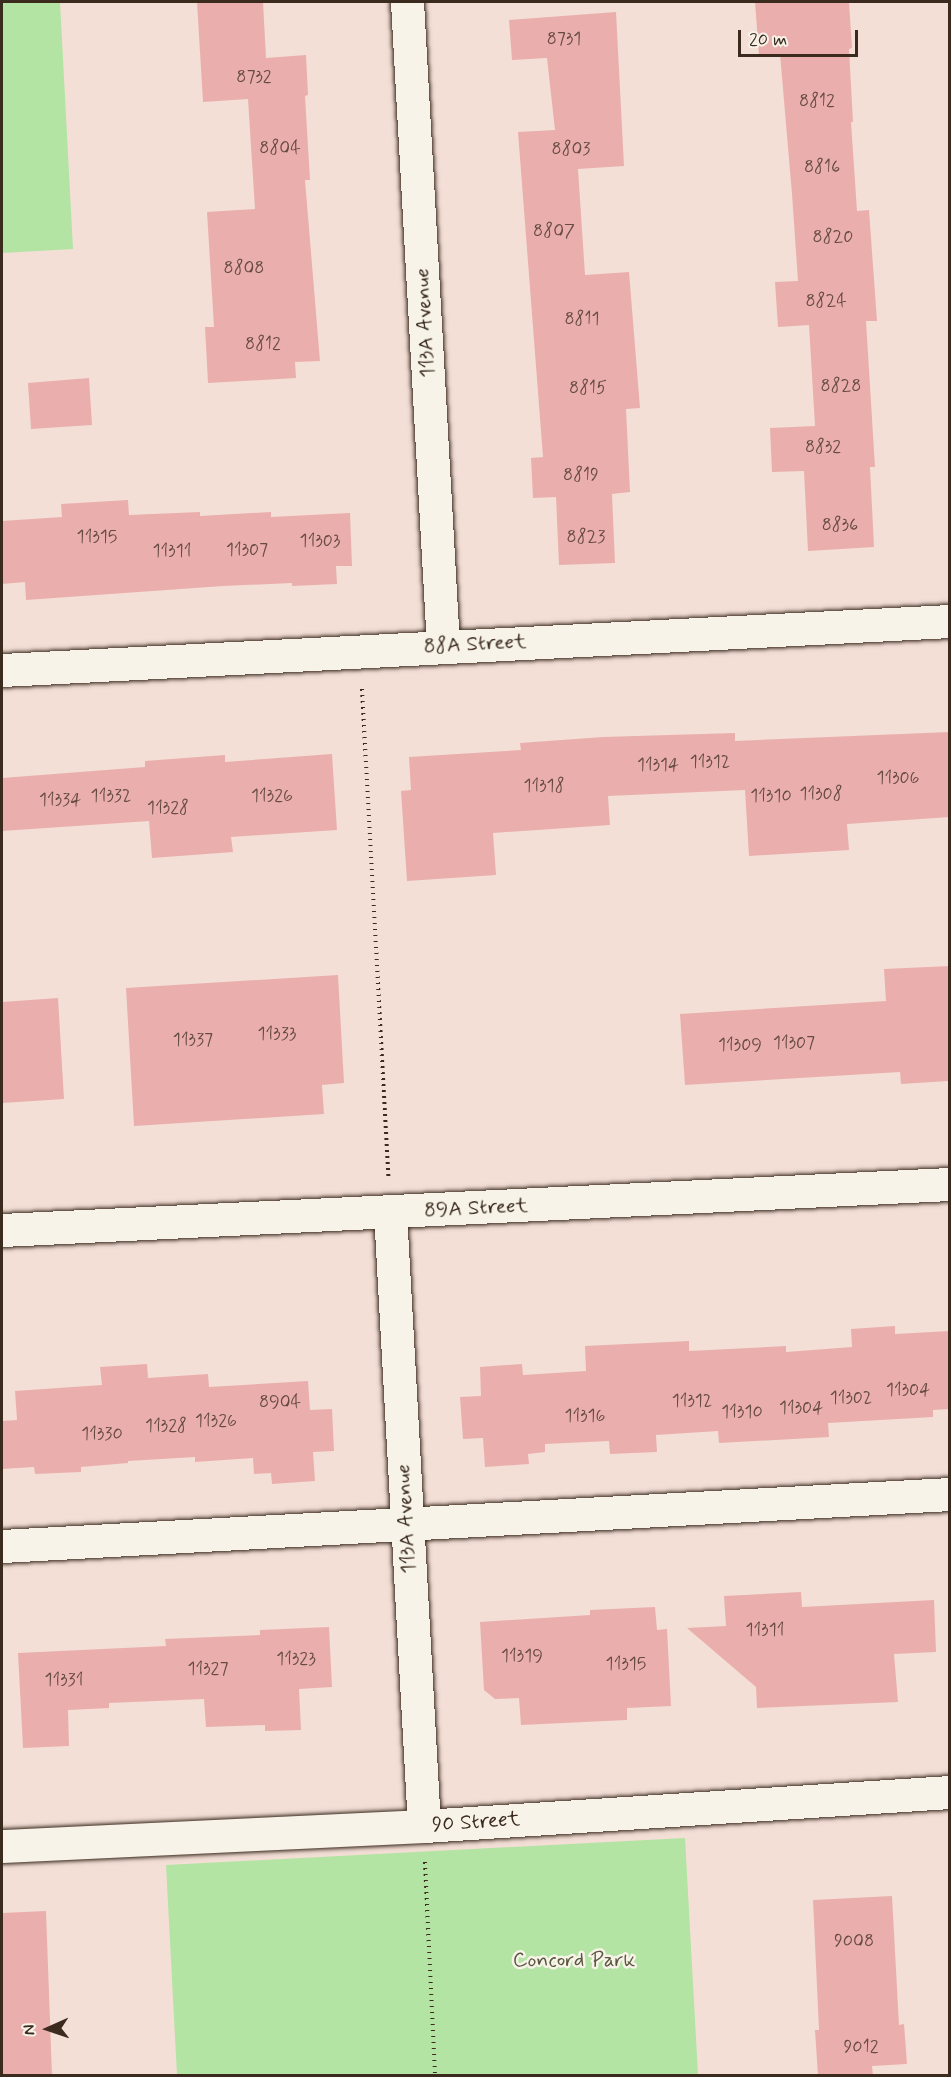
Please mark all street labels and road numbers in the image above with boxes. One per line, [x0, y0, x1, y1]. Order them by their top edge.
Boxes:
street label: 113A Avenue [409, 266, 441, 380]
street label: 88A Street [423, 629, 527, 659]
street label: 89A Street [423, 1193, 529, 1223]
street label: 113A Avenue [390, 1462, 422, 1576]
street label: 90 Street [431, 1806, 521, 1838]

